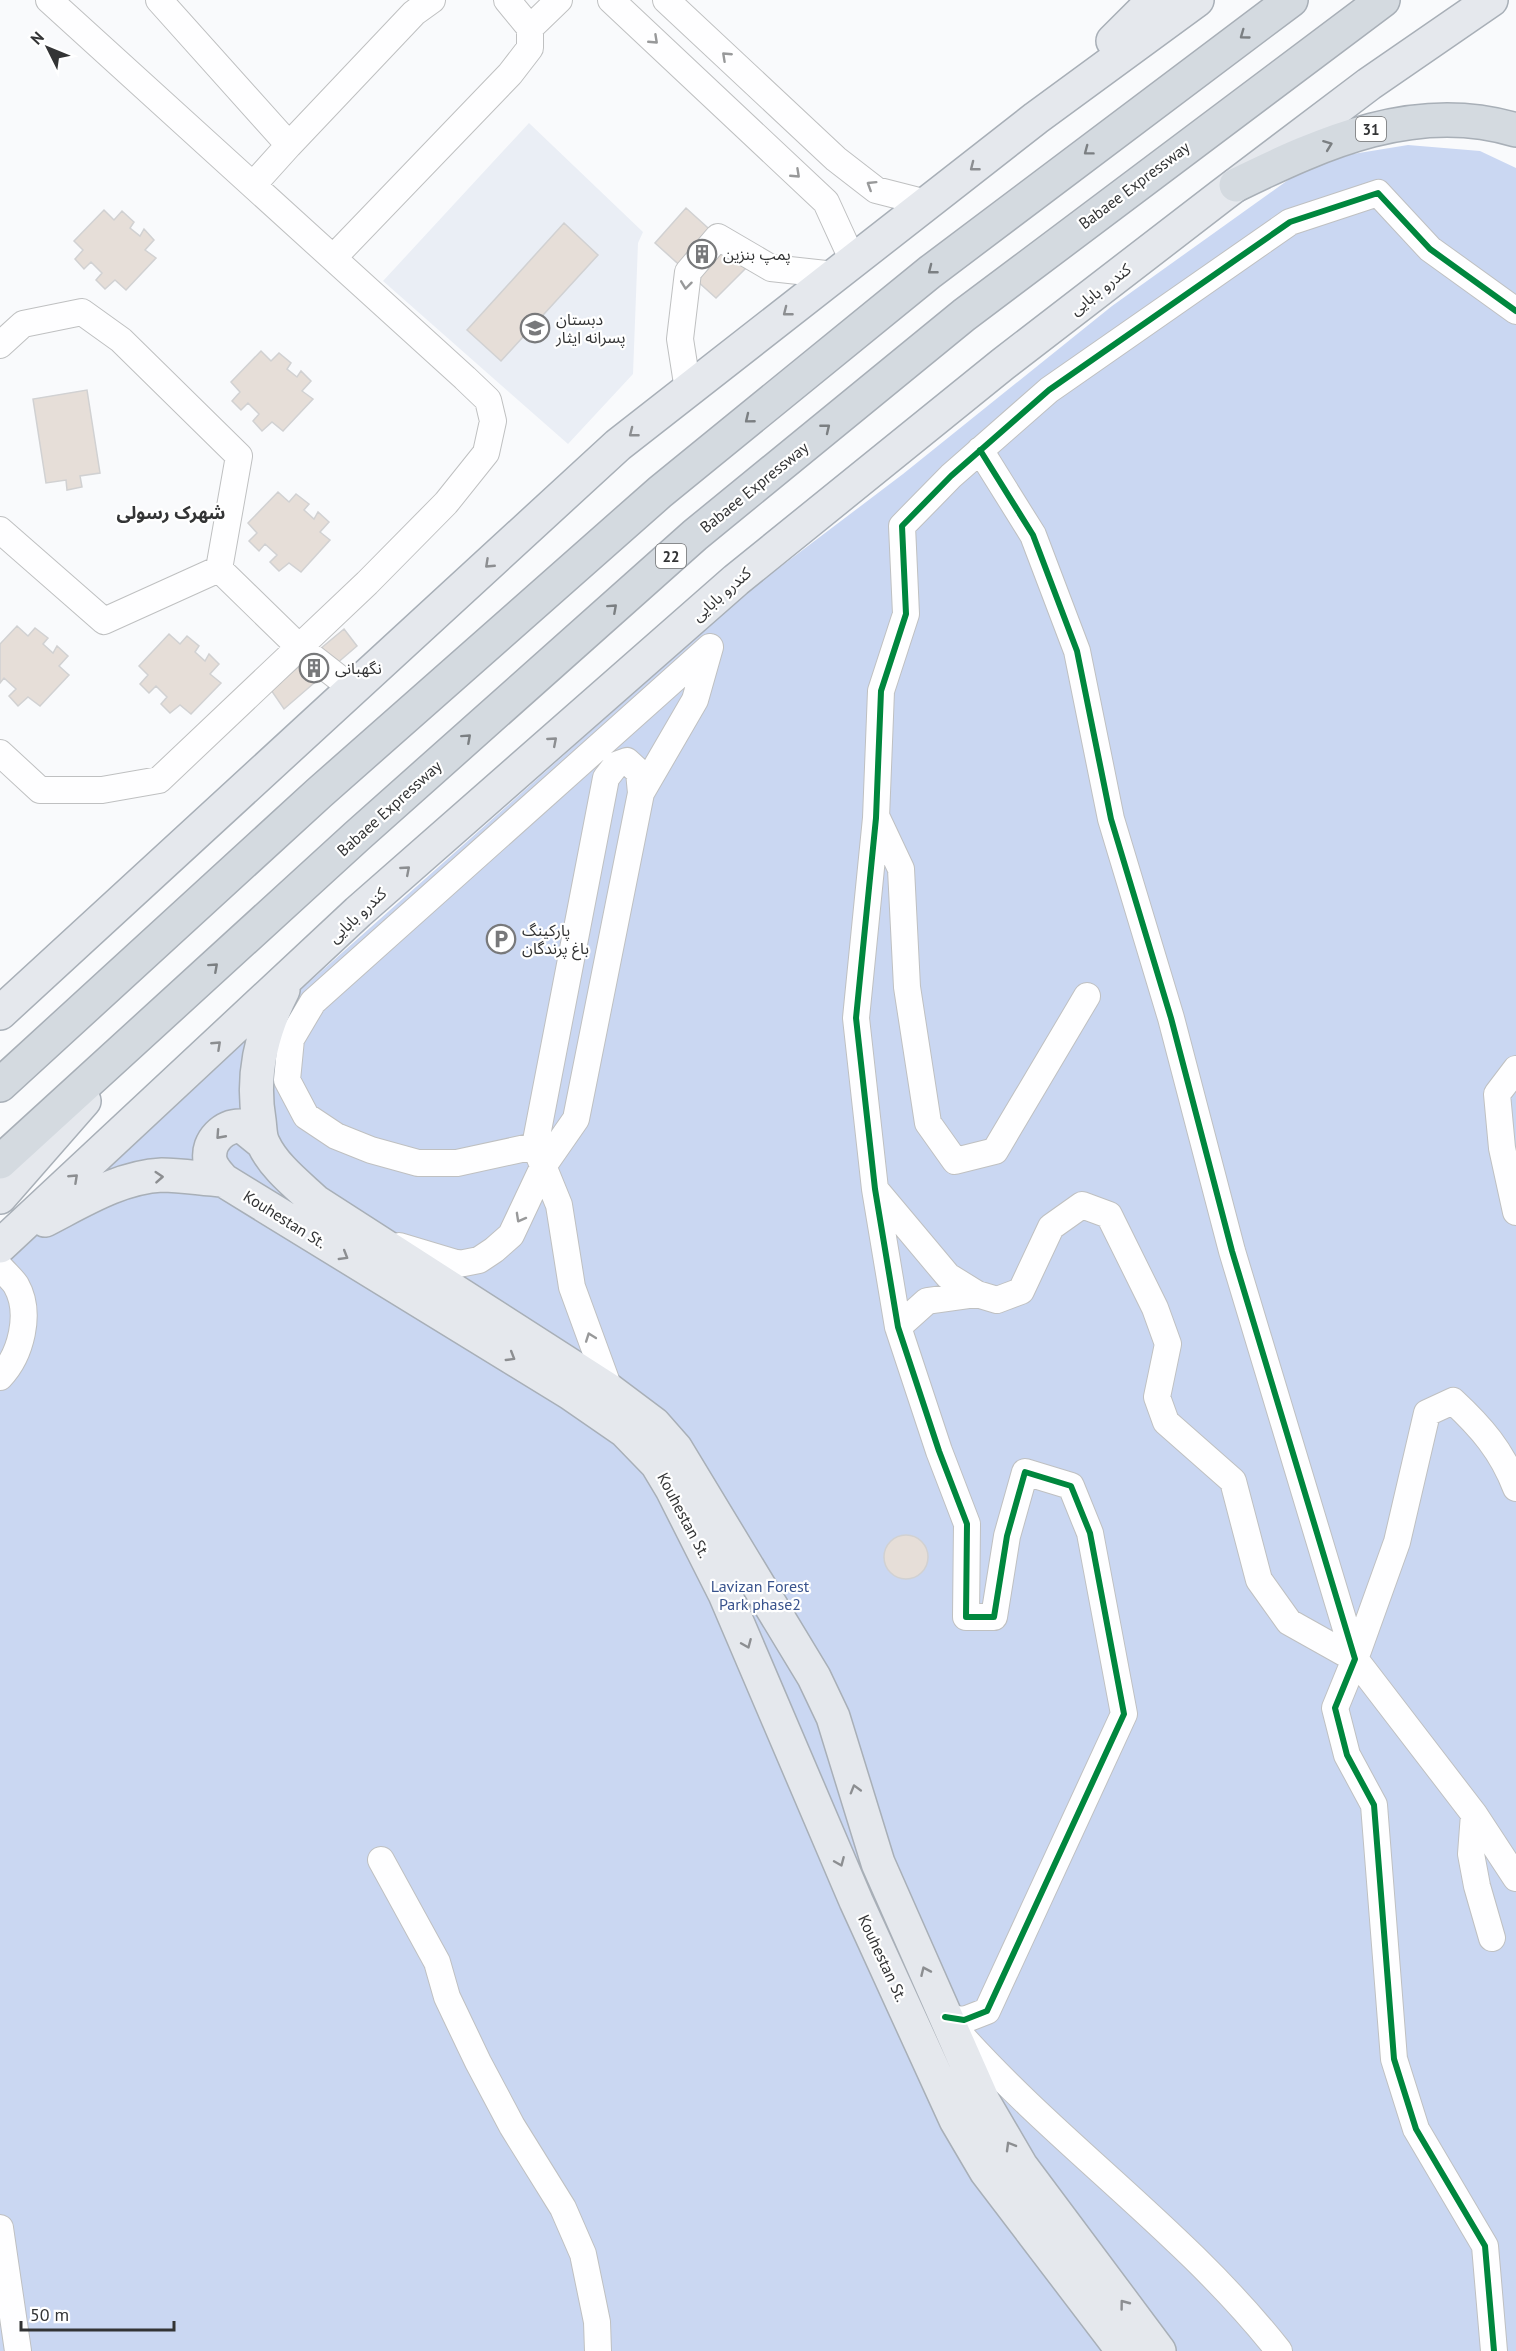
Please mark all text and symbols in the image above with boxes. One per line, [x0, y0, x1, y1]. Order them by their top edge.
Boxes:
north arrow [18, 18, 78, 78]
text: N [26, 27, 48, 48]
one-way arrow [1239, 27, 1250, 38]
one-way arrow [647, 33, 657, 44]
one-way arrow [722, 52, 733, 63]
road number: 31 [1356, 117, 1386, 141]
street label: Babaee Expressway [1075, 136, 1194, 233]
one-way arrow [1322, 139, 1332, 152]
one-way arrow [1083, 144, 1094, 155]
one-way arrow [969, 159, 980, 170]
one-way arrow [788, 166, 799, 177]
one-way arrow [867, 182, 878, 193]
building icon: پمپ بنزین [686, 238, 718, 270]
place label: پمپ بنزین [723, 244, 791, 265]
street label: کندرو بابایی [1065, 259, 1135, 319]
one-way arrow [928, 262, 939, 273]
one-way arrow [681, 280, 693, 289]
one-way arrow [783, 305, 794, 316]
place label: دبستان پسرانه ایثار [555, 309, 626, 348]
school or university icon: دبستان پسرانه ایثار [519, 312, 551, 344]
one-way arrow [745, 412, 756, 423]
one-way arrow [819, 424, 830, 435]
one-way arrow [629, 425, 640, 436]
street label: Babaee Expressway [696, 437, 813, 537]
district label: شهرک رسولی [117, 501, 225, 524]
road number: 22 [656, 544, 686, 568]
one-way arrow [485, 557, 496, 568]
street label: کندرو بابایی [687, 562, 755, 625]
one-way arrow [606, 604, 617, 615]
building icon: نگهبانی [298, 652, 330, 684]
place label: نگهبانی [335, 658, 382, 678]
one-way arrow [461, 734, 471, 745]
one-way arrow [546, 737, 557, 748]
street label: Babaee Expressway [333, 755, 446, 860]
one-way arrow [400, 866, 410, 877]
street label: کندرو بابایی [324, 883, 391, 947]
place label: پارکینگ باغ پرندگان [522, 920, 589, 961]
parking icon: پارکینگ باغ پرندگان [485, 923, 517, 955]
one-way arrow [207, 963, 217, 974]
one-way arrow [210, 1041, 221, 1052]
one-way arrow [216, 1129, 227, 1139]
one-way arrow [155, 1170, 164, 1183]
one-way arrow [67, 1174, 78, 1185]
street label: Kouhestan St. [240, 1186, 330, 1252]
one-way arrow [516, 1212, 527, 1222]
one-way arrow [338, 1249, 348, 1261]
one-way arrow [585, 1332, 597, 1343]
one-way arrow [505, 1349, 515, 1361]
street label: Kouhestan St. [653, 1469, 715, 1561]
park label: Lavizan Forest Park phase2 [711, 1576, 810, 1614]
one-way arrow [740, 1638, 752, 1649]
one-way arrow [850, 1784, 862, 1795]
one-way arrow [833, 1856, 845, 1867]
street label: Kouhestan St. [854, 1911, 912, 2005]
one-way arrow [920, 1966, 932, 1977]
one-way arrow [1005, 2142, 1017, 2152]
scale bar [21, 2294, 174, 2332]
one-way arrow [1120, 2300, 1131, 2311]
text: 50 m [30, 2303, 69, 2326]

